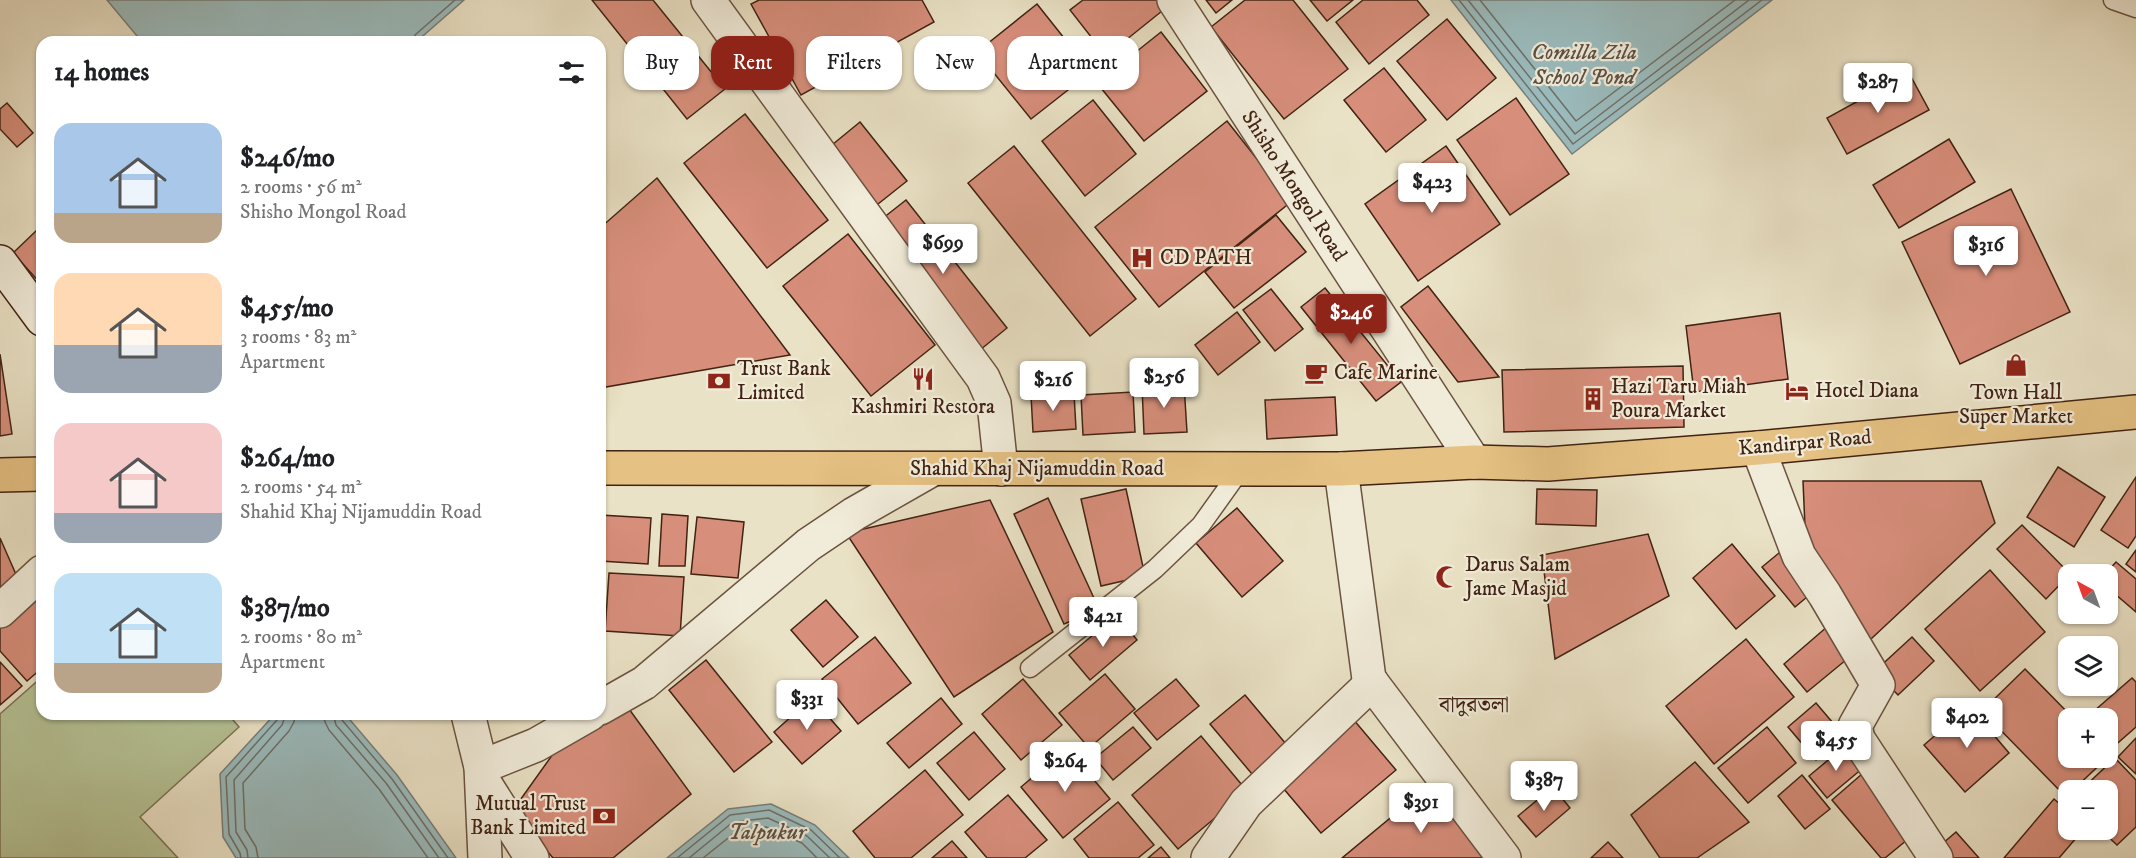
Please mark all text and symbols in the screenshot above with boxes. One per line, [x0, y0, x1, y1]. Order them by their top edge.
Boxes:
chip: Buy [624, 36, 699, 90]
chip: Rent [711, 36, 794, 90]
chip: Filters [806, 36, 902, 90]
chip: New [914, 36, 995, 90]
chip: Apartment [1007, 36, 1139, 90]
water label: Comilla Zila School Pond [1531, 39, 1639, 91]
text: 14 homes [54, 56, 149, 89]
icon: filters [555, 56, 588, 89]
pin: $287 [1842, 63, 1914, 114]
text: $287 [1857, 70, 1899, 95]
street label: Shisho Mongol Road [1235, 106, 1353, 267]
text: $246/mo [240, 142, 335, 175]
icon: home [102, 147, 174, 219]
pin: $423 [1396, 163, 1468, 214]
text: $423 [1412, 170, 1452, 195]
text: 2 rooms · 56 m² [240, 175, 362, 200]
text: Shisho Mongol Road [240, 200, 407, 225]
pin: $699 [907, 224, 979, 275]
pin: $316 [1950, 226, 2022, 277]
text: $699 [922, 231, 964, 256]
text: $316 [1968, 233, 2004, 258]
hospital icon: CD PATH [1129, 245, 1155, 271]
place label: CD PATH [1160, 245, 1252, 271]
text: $455/mo [240, 292, 334, 325]
pin: $246 [1315, 294, 1387, 345]
icon: home [102, 297, 174, 369]
text: $246 [1330, 301, 1372, 326]
text: 3 rooms · 83 m² [240, 325, 356, 350]
text: Apartment [240, 350, 325, 375]
shop icon: Town Hall Super Market [2003, 352, 2029, 378]
place label: Trust Bank Limited [737, 356, 831, 406]
pin: $256 [1128, 358, 1200, 409]
cafe icon: Cafe Marine [1303, 360, 1329, 386]
place label: Cafe Marine [1334, 360, 1438, 386]
pin: $216 [1017, 361, 1089, 412]
text: $256 [1144, 365, 1184, 390]
restaurant icon: Kashmiri Restora [910, 366, 936, 392]
bank icon: Trust Bank Limited [706, 368, 732, 394]
text: $216 [1034, 368, 1072, 393]
place label: Hazi Taru Miah Poura Market [1611, 374, 1747, 424]
hotel icon: Hotel Diana [1784, 378, 1810, 404]
place label: Hotel Diana [1815, 378, 1919, 404]
place label: Town Hall Super Market [1959, 380, 2073, 430]
building icon: Hazi Taru Miah Poura Market [1580, 386, 1606, 412]
place label: Kashmiri Restora [851, 394, 995, 420]
street label: Kandirpar Road [1737, 424, 1873, 462]
text: $264/mo [240, 442, 335, 475]
icon: home [102, 447, 174, 519]
street label: Shahid Khaj Nijamuddin Road [910, 456, 1164, 482]
text: 2 rooms · 54 m² [240, 475, 362, 500]
text: Shahid Khaj Nijamuddin Road [240, 500, 482, 525]
place label: Darus Salam Jame Masjid [1463, 552, 1570, 602]
mosque icon: Darus Salam Jame Masjid [1434, 564, 1460, 590]
north arrow [2058, 564, 2118, 624]
map controls [2058, 564, 2118, 840]
text: $387/mo [240, 592, 330, 625]
icon: home [102, 597, 174, 669]
pin: $421 [1067, 597, 1139, 648]
text: $421 [1083, 604, 1123, 629]
text: 2 rooms · 80 m² [240, 625, 362, 650]
button: layers [2058, 636, 2118, 696]
text: Apartment [240, 650, 325, 675]
pin: $331 [771, 680, 843, 731]
text: $331 [790, 687, 824, 712]
district label: বাদুরতলা [1438, 692, 1509, 719]
pin: $402 [1931, 698, 2003, 749]
text: $402 [1945, 705, 1989, 730]
button: + [2058, 708, 2118, 768]
pin: $455 [1800, 721, 1872, 772]
text: $455 [1815, 728, 1857, 753]
pin: $264 [1029, 742, 1101, 793]
text: $264 [1044, 749, 1086, 774]
pin: $387 [1508, 761, 1580, 812]
text: $387 [1525, 768, 1563, 793]
button: − [2058, 780, 2118, 840]
pin: $391 [1385, 783, 1457, 834]
text: $391 [1403, 790, 1439, 815]
place label: Mutual Trust Bank Limited [470, 791, 587, 841]
bank icon: Mutual Trust Bank Limited [591, 803, 617, 829]
water label: Talpukur [728, 819, 808, 846]

